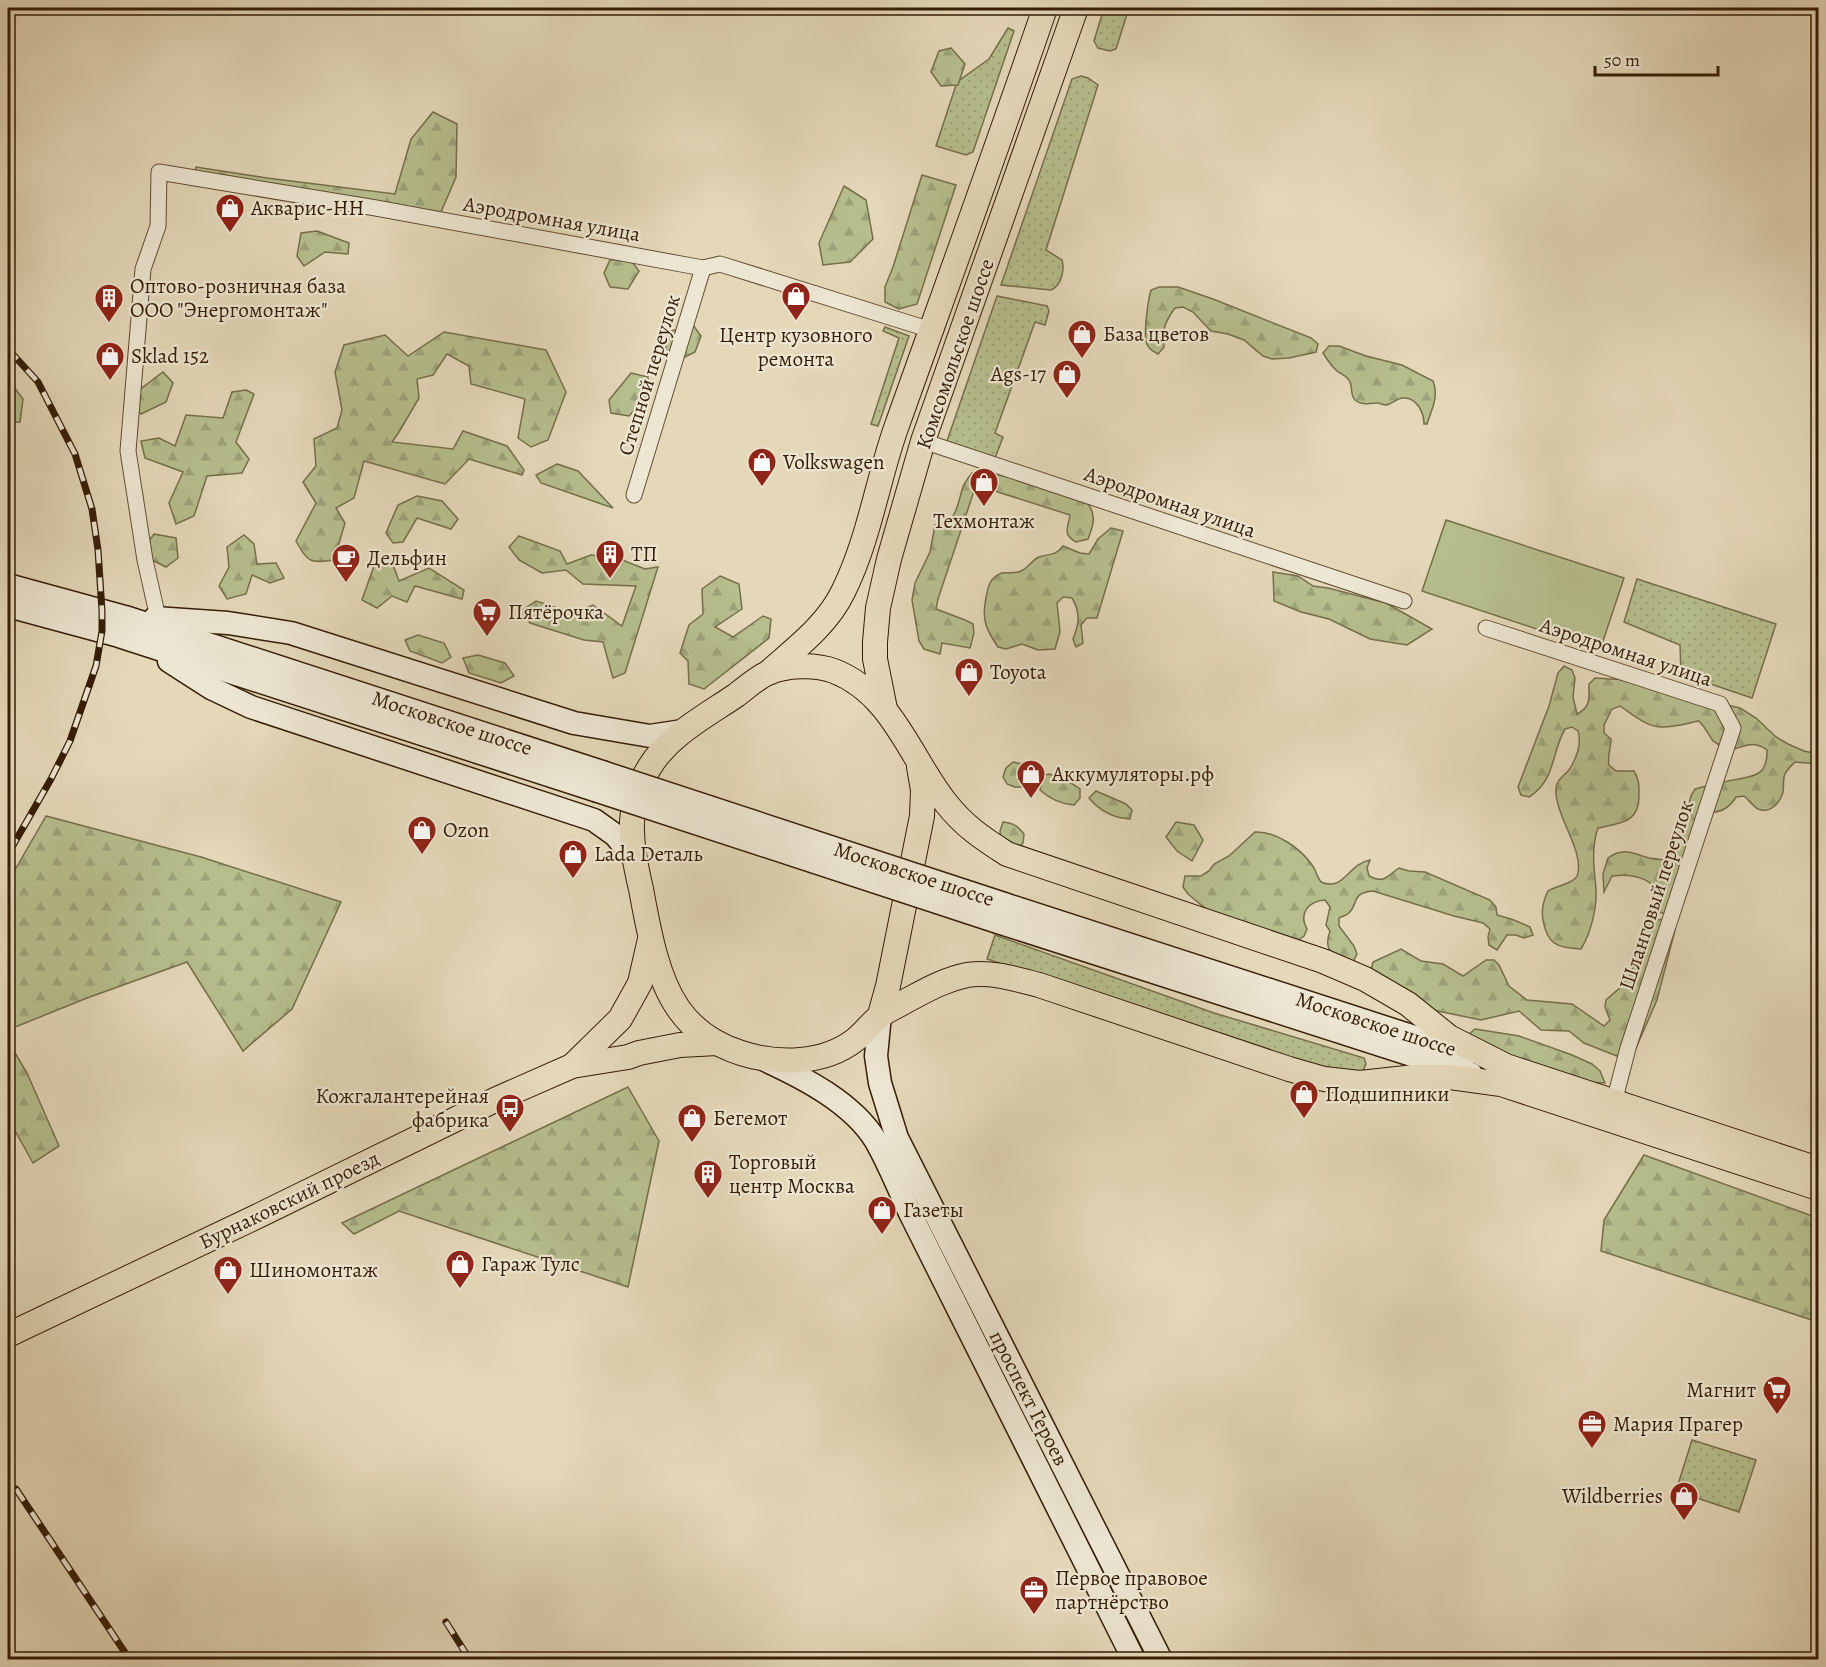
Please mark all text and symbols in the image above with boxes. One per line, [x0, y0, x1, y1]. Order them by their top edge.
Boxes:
scale bar [1595, 39, 1718, 77]
text: 50 m [1604, 48, 1640, 72]
street label: Аэродромная улица [460, 189, 643, 248]
shop icon: Акварис-НН [214, 192, 246, 234]
place label: Акварис-НН [250, 194, 364, 222]
street label: Комсомольское шоссе [909, 255, 1001, 453]
place label: Оптово-розничная база ООО "Энергомонтаж" [130, 272, 346, 324]
shop icon: Центр кузовного ремонта [780, 280, 812, 322]
building icon: Оптово-розничная база ООО "Энергомонтаж" [93, 282, 125, 324]
street label: Степной переулок [611, 291, 687, 459]
shop icon: База цветов [1066, 318, 1098, 360]
place label: База цветов [1103, 320, 1209, 348]
place label: Центр кузовного ремонта [719, 321, 873, 373]
shop icon: Sklad 152 [94, 340, 126, 382]
place label: Sklad 152 [131, 342, 209, 370]
shop icon: Ags-17 [1051, 358, 1083, 400]
place label: Ags-17 [990, 360, 1046, 388]
shop icon: Volkswagen [746, 446, 778, 488]
place label: Volkswagen [782, 448, 884, 476]
street label: Аэродромная улица [1080, 459, 1260, 545]
shop icon: Техмонтаж [968, 466, 1000, 508]
place label: Техмонтаж [933, 507, 1035, 535]
building icon: ТП [594, 538, 626, 580]
place label: ТП [631, 540, 657, 568]
cafe icon: Дельфин [330, 542, 362, 584]
place label: Дельфин [367, 544, 447, 572]
supermarket icon: Пятёрочка [471, 596, 503, 638]
place label: Пятёрочка [508, 598, 604, 626]
street label: Аэродромная улица [1535, 611, 1716, 693]
shop icon: Toyota [953, 656, 985, 698]
place label: Toyota [990, 658, 1047, 686]
street label: Московское шоссе [368, 684, 536, 762]
shop icon: Аккумуляторы.рф [1015, 758, 1047, 800]
place label: Аккумуляторы.рф [1051, 760, 1214, 788]
street label: Шланговый переулок [1612, 796, 1700, 994]
shop icon: Ozon [406, 814, 438, 856]
place label: Ozon [443, 816, 489, 844]
street label: Московское шоссе [830, 835, 998, 913]
shop icon: Lada Dеталь [557, 838, 589, 880]
place label: Lada Dеталь [594, 840, 703, 868]
street label: Московское шоссе [1292, 985, 1460, 1063]
shop icon: Подшипники [1288, 1078, 1320, 1120]
place label: Подшипники [1325, 1080, 1450, 1108]
place label: Кожгалантерейная фабрика [316, 1082, 489, 1134]
bus stop icon: Кожгалантерейная фабрика [494, 1092, 526, 1134]
shop icon: Бегемот [676, 1102, 708, 1144]
place label: Бегемот [713, 1104, 787, 1132]
street label: Бурнаковский проезд [194, 1144, 384, 1256]
place label: Торговый центр Москва [729, 1148, 855, 1200]
building icon: Торговый центр Москва [692, 1158, 724, 1200]
shop icon: Газеты [866, 1194, 898, 1236]
place label: Газеты [903, 1196, 964, 1224]
shop icon: Гараж Тулс [444, 1248, 476, 1290]
place label: Гараж Тулс [481, 1250, 580, 1278]
shop icon: Шиномонтаж [212, 1254, 244, 1296]
place label: Шиномонтаж [249, 1256, 378, 1284]
street label: проспект Героев [983, 1326, 1075, 1470]
supermarket icon: Магнит [1761, 1374, 1793, 1416]
place label: Магнит [1686, 1376, 1756, 1404]
office icon: Мария Прагер [1576, 1408, 1608, 1450]
place label: Мария Прагер [1613, 1410, 1743, 1438]
shop icon: Wildberries [1668, 1480, 1700, 1522]
place label: Wildberries [1561, 1482, 1663, 1510]
place label: Первое правовое партнёрство [1055, 1564, 1208, 1616]
office icon: Первое правовое партнёрство [1018, 1574, 1050, 1616]

